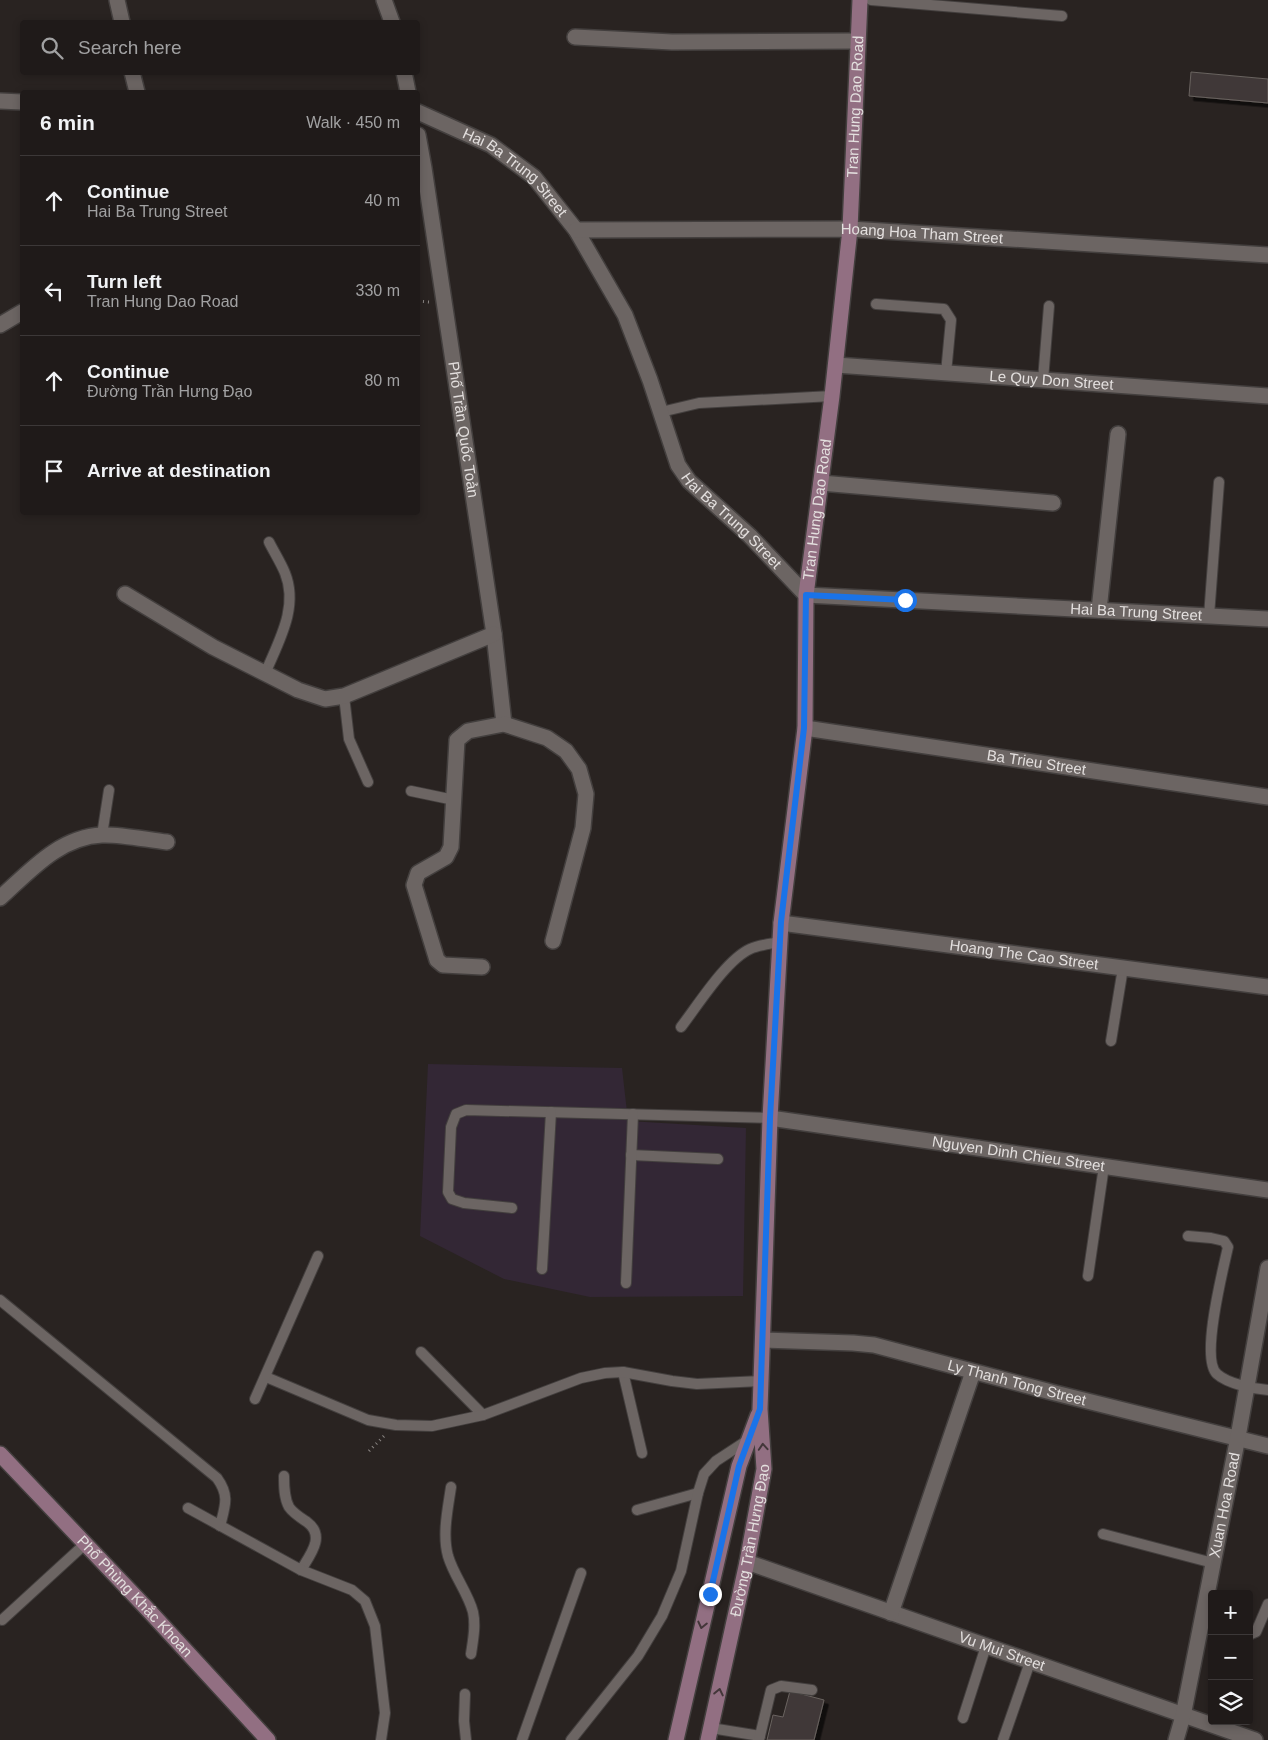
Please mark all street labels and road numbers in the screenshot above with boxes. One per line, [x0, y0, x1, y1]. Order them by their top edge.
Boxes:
street label: Tran Hung Dao Road [843, 35, 866, 178]
street label: Hai Ba Trung Street [460, 124, 572, 220]
street label: Hoang Hoa Tham Street [841, 220, 1004, 247]
street label: Phố Trần Quốc Toản [445, 360, 482, 499]
street label: Le Quy Don Street [989, 367, 1115, 393]
street label: Tran Hung Dao Road [799, 438, 834, 581]
street label: Hai Ba Trung Street [678, 469, 786, 572]
street label: Hai Ba Trung Street [1070, 600, 1203, 624]
street label: Ba Trieu Street [986, 746, 1088, 778]
street label: Hoang The Cao Street [949, 936, 1100, 973]
street label: Nguyen Dinh Chieu Street [931, 1133, 1107, 1174]
street label: Ly Thanh Tong Street [946, 1356, 1089, 1409]
street label: Xuan Hoa Road [1205, 1451, 1243, 1559]
street label: Đường Trần Hưng Đạo [726, 1464, 772, 1618]
street label: Phố Phùng Khắc Khoan [74, 1532, 196, 1660]
street label: Vu Mui Street [957, 1628, 1048, 1674]

